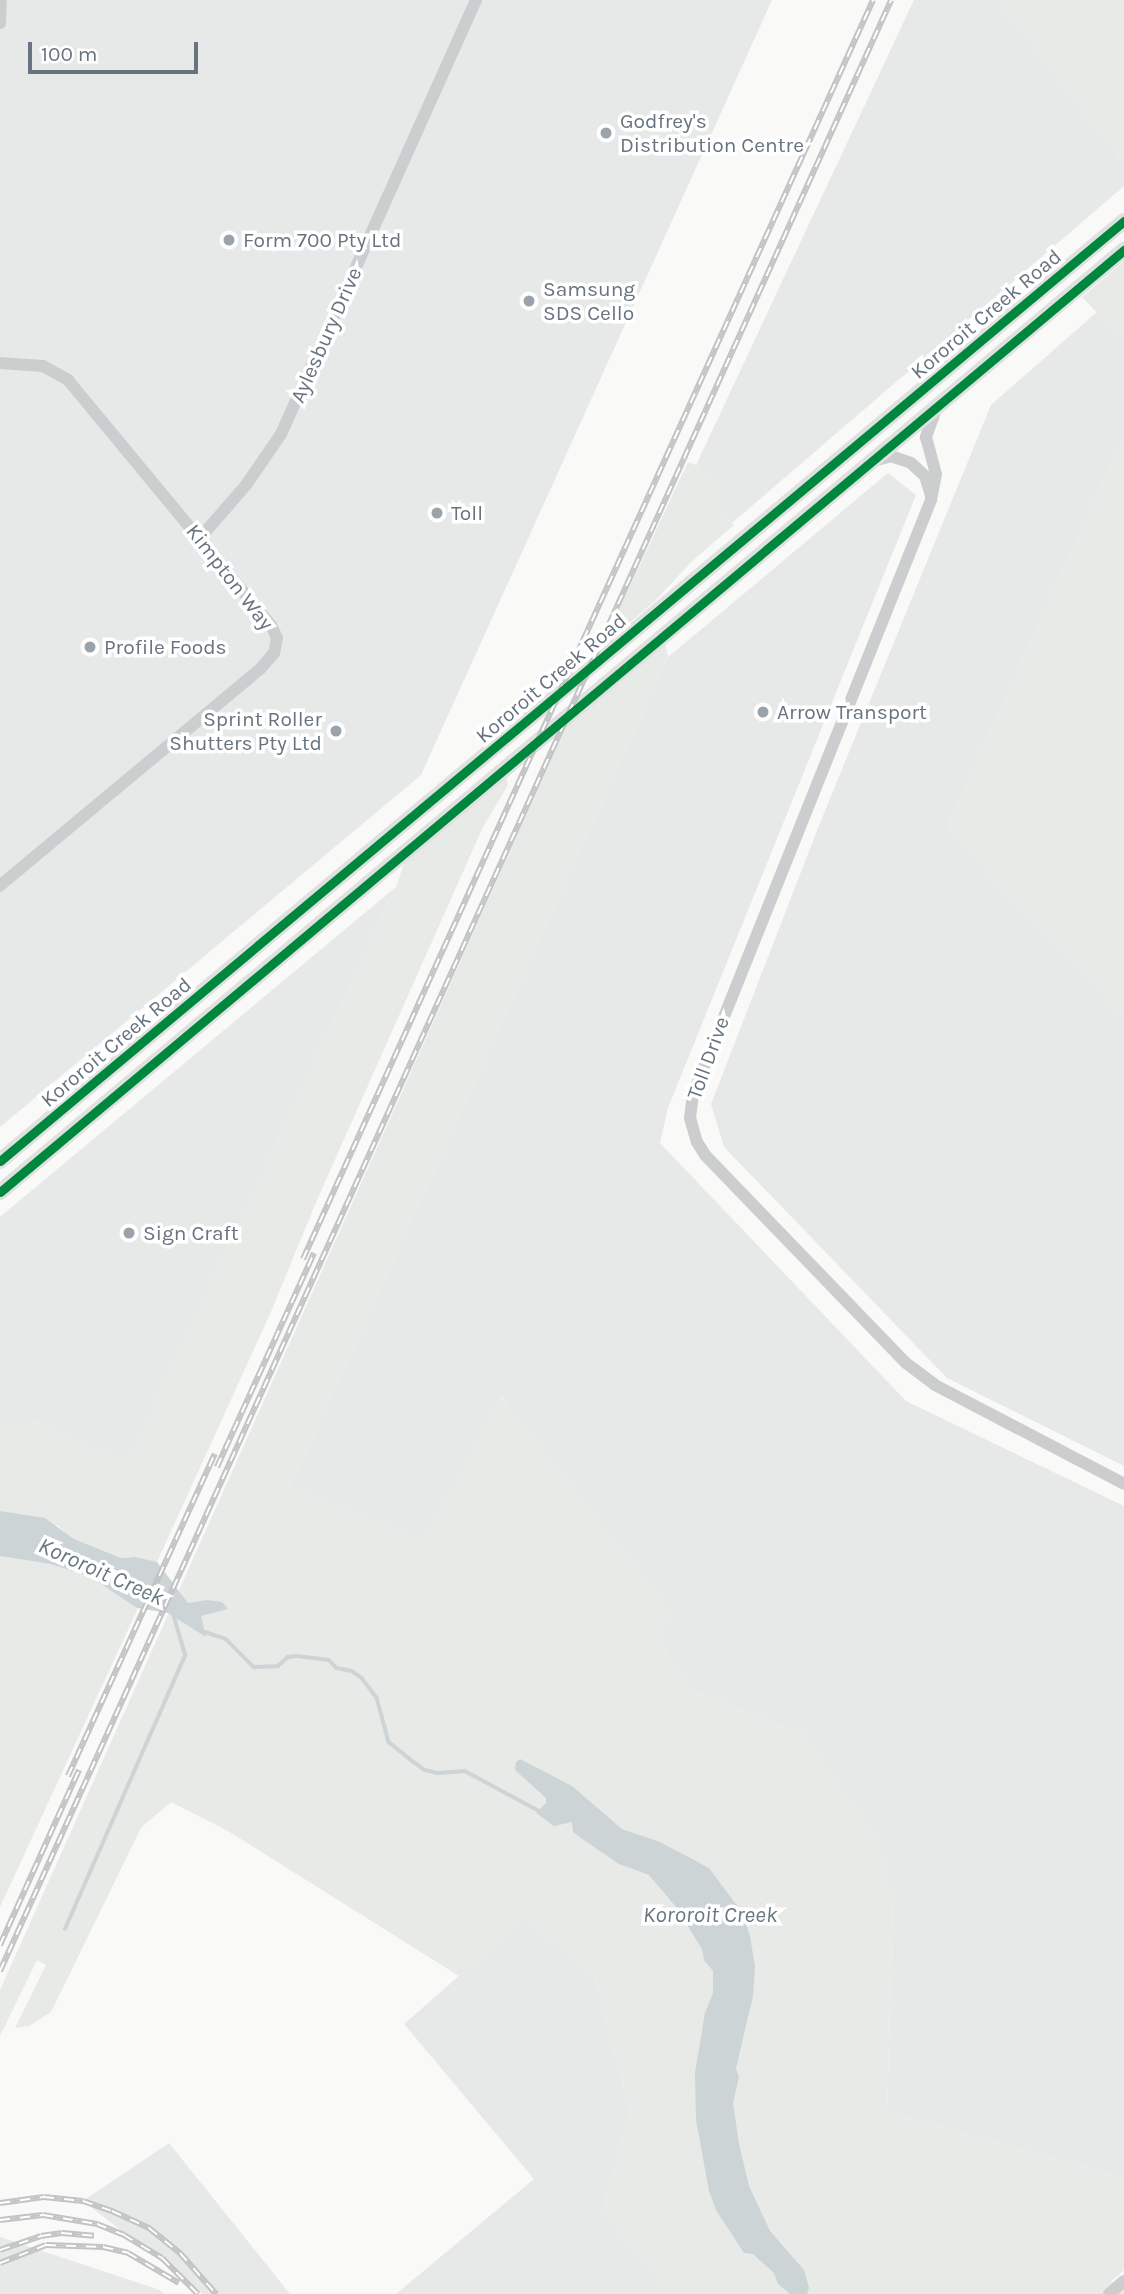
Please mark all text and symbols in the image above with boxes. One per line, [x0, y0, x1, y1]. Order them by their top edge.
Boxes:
scale bar [32, 28, 201, 72]
text: 100 m [41, 42, 98, 66]
place label: Godfrey's Distribution Centre [620, 108, 804, 158]
marker: Godfrey's Distribution Centre [598, 125, 614, 141]
place label: Form 700 Pty Ltd [243, 227, 401, 253]
marker: Form 700 Pty Ltd [221, 232, 237, 248]
street label: Kororoit Creek Road [906, 244, 1066, 384]
street label: Aylesbury Drive [285, 263, 367, 407]
place label: Samsung SDS Cello [543, 276, 635, 326]
marker: Samsung SDS Cello [521, 293, 537, 309]
place label: Toll [451, 500, 483, 526]
marker: Toll [429, 505, 445, 521]
street label: Kimpton Way [181, 519, 279, 635]
street label: Kororoit Creek Road [471, 608, 631, 748]
place label: Profile Foods [104, 634, 227, 660]
marker: Profile Foods [82, 639, 98, 655]
place label: Arrow Transport [777, 699, 927, 725]
marker: Arrow Transport [755, 704, 771, 720]
place label: Sprint Roller Shutters Pty Ltd [169, 706, 322, 756]
marker: Sprint Roller Shutters Pty Ltd [328, 723, 344, 739]
street label: Kororoit Creek Road [36, 972, 196, 1112]
street label: Toll Drive [681, 1013, 735, 1103]
place label: Sign Craft [143, 1220, 239, 1246]
marker: Sign Craft [121, 1225, 137, 1241]
water label: Kororoit Creek [34, 1532, 168, 1612]
water label: Kororoit Creek [643, 1901, 777, 1929]

